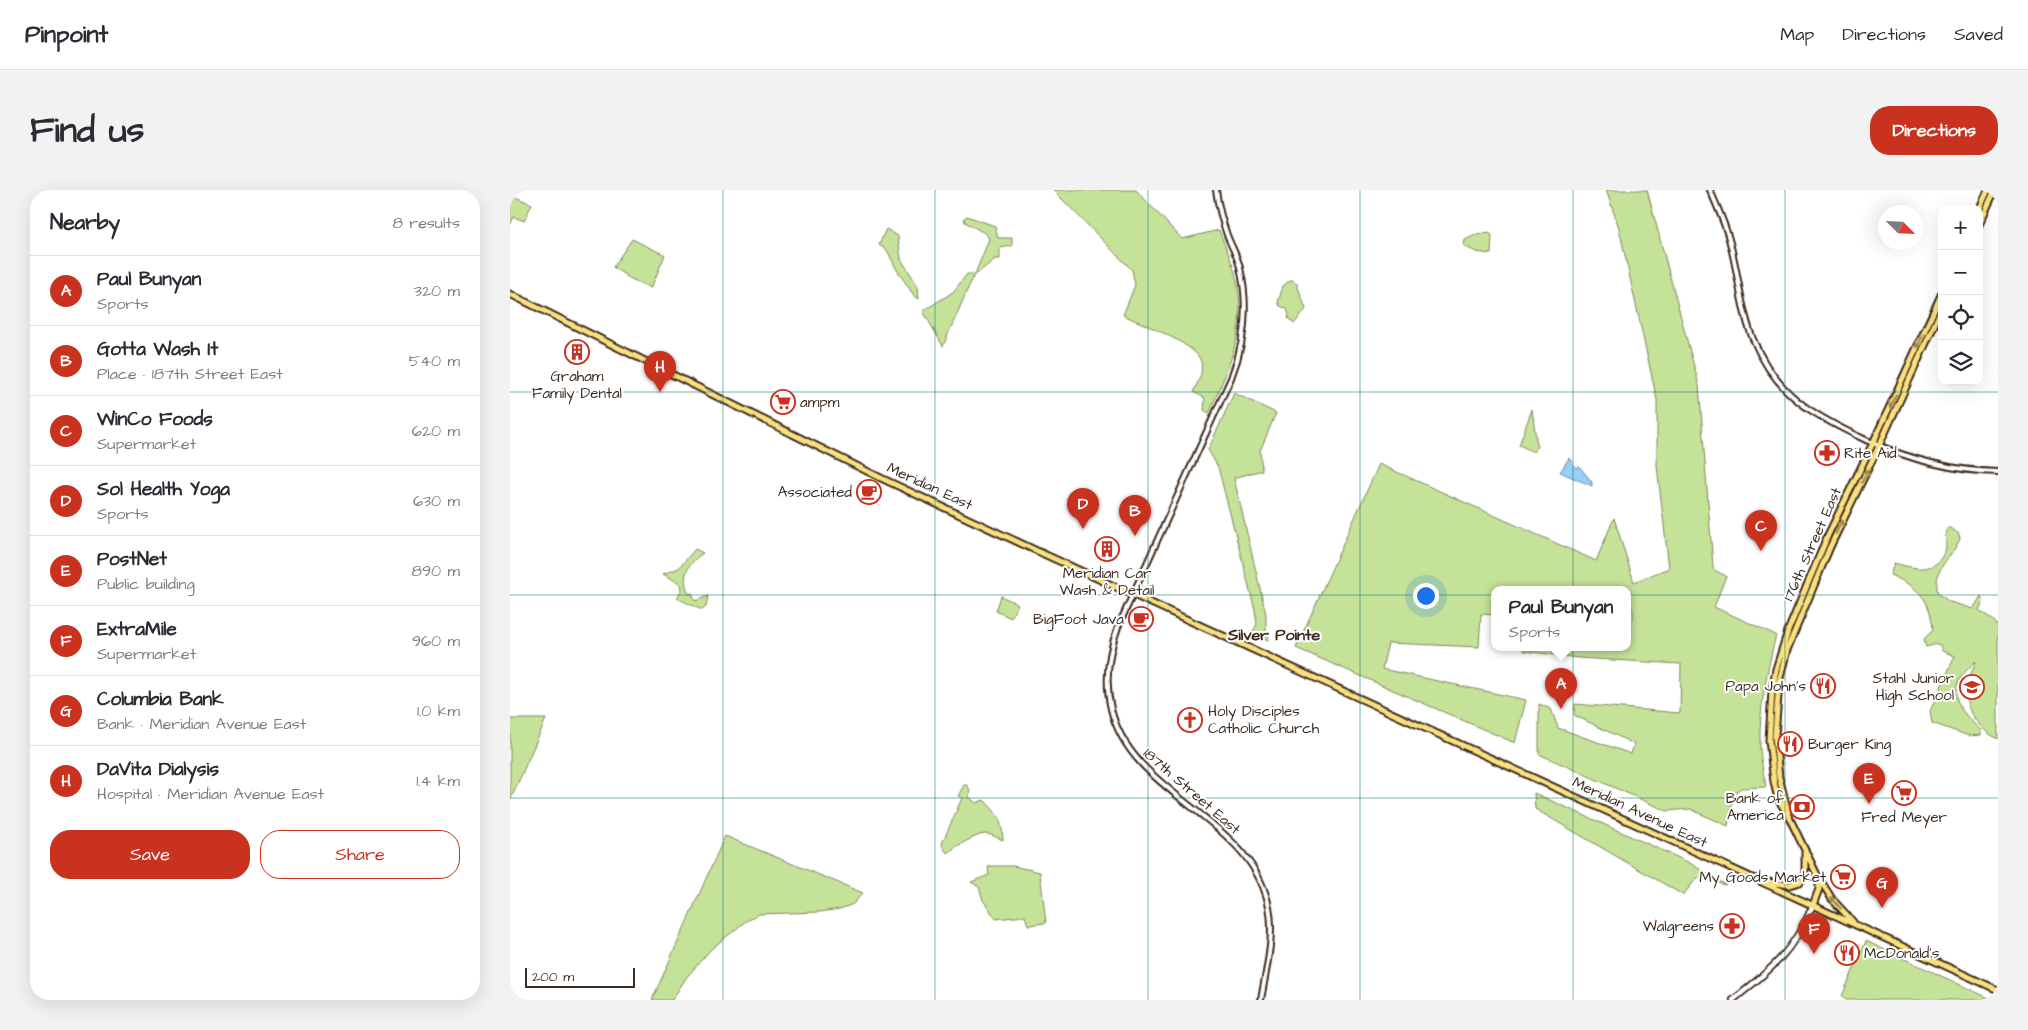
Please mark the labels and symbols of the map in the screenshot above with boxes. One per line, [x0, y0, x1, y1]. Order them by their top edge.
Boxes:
north arrow [1878, 205, 1923, 250]
one-way arrow [1915, 333, 1924, 348]
building icon: Graham Family Dental [564, 339, 590, 365]
pin: H [644, 351, 676, 392]
place label: Graham Family Dental [532, 366, 622, 405]
supermarket icon: ampm [770, 389, 796, 415]
place label: ampm [800, 392, 840, 413]
one-way arrow [1887, 393, 1897, 408]
pharmacy icon: Rite Aid [1814, 440, 1840, 466]
place label: Rite Aid [1844, 443, 1897, 464]
street label: Meridian East [884, 457, 976, 515]
one-way arrow [1860, 468, 1870, 483]
cafe icon: Associated [856, 479, 882, 505]
place label: Associated [778, 482, 852, 503]
street label: 176th Street East [1778, 484, 1847, 604]
pin: D [1067, 488, 1099, 529]
pin: B [1119, 495, 1151, 536]
pin: C [1745, 510, 1777, 551]
one-way arrow [1835, 520, 1844, 535]
building icon: Meridian Car Wash & Detail [1094, 536, 1120, 562]
place label: Meridian Car Wash & Detail [1060, 563, 1154, 601]
your location [1413, 583, 1439, 609]
cafe icon: BigFoot Java [1128, 606, 1154, 632]
place label: BigFoot Java [1033, 609, 1124, 631]
district label: Silver Pointe [1227, 624, 1320, 646]
pin: A [1545, 668, 1577, 709]
place label: Stahl Junior High School [1873, 668, 1954, 707]
restaurant icon: Papa John's [1810, 673, 1836, 699]
school or university icon: Stahl Junior High School [1959, 674, 1985, 700]
place label: Papa John's [1726, 676, 1806, 697]
place label: Holy Disciples Catholic Church [1208, 701, 1320, 739]
church icon: Holy Disciples Catholic Church [1177, 707, 1203, 733]
restaurant icon: Burger King [1777, 731, 1803, 757]
place label: Burger King [1808, 734, 1892, 756]
street label: 187th Street East [1138, 743, 1245, 840]
pin: E [1853, 763, 1885, 804]
street label: Meridian Avenue East [1569, 772, 1711, 853]
supermarket icon: Fred Meyer [1891, 780, 1917, 806]
place label: Bank of America [1726, 788, 1784, 826]
bank icon: Bank of America [1789, 794, 1815, 820]
place label: Fred Meyer [1861, 807, 1947, 829]
supermarket icon: My Goods Market [1830, 864, 1856, 890]
place label: My Goods Market [1699, 867, 1826, 889]
pin: G [1866, 867, 1898, 908]
one-way arrow [1830, 896, 1841, 909]
pharmacy icon: Walgreens [1719, 913, 1745, 939]
pin: F [1798, 913, 1830, 954]
place label: Walgreens [1643, 916, 1714, 938]
restaurant icon: McDonald's [1834, 940, 1860, 966]
place label: McDonald's [1864, 943, 1940, 964]
scale bar [525, 965, 635, 988]

